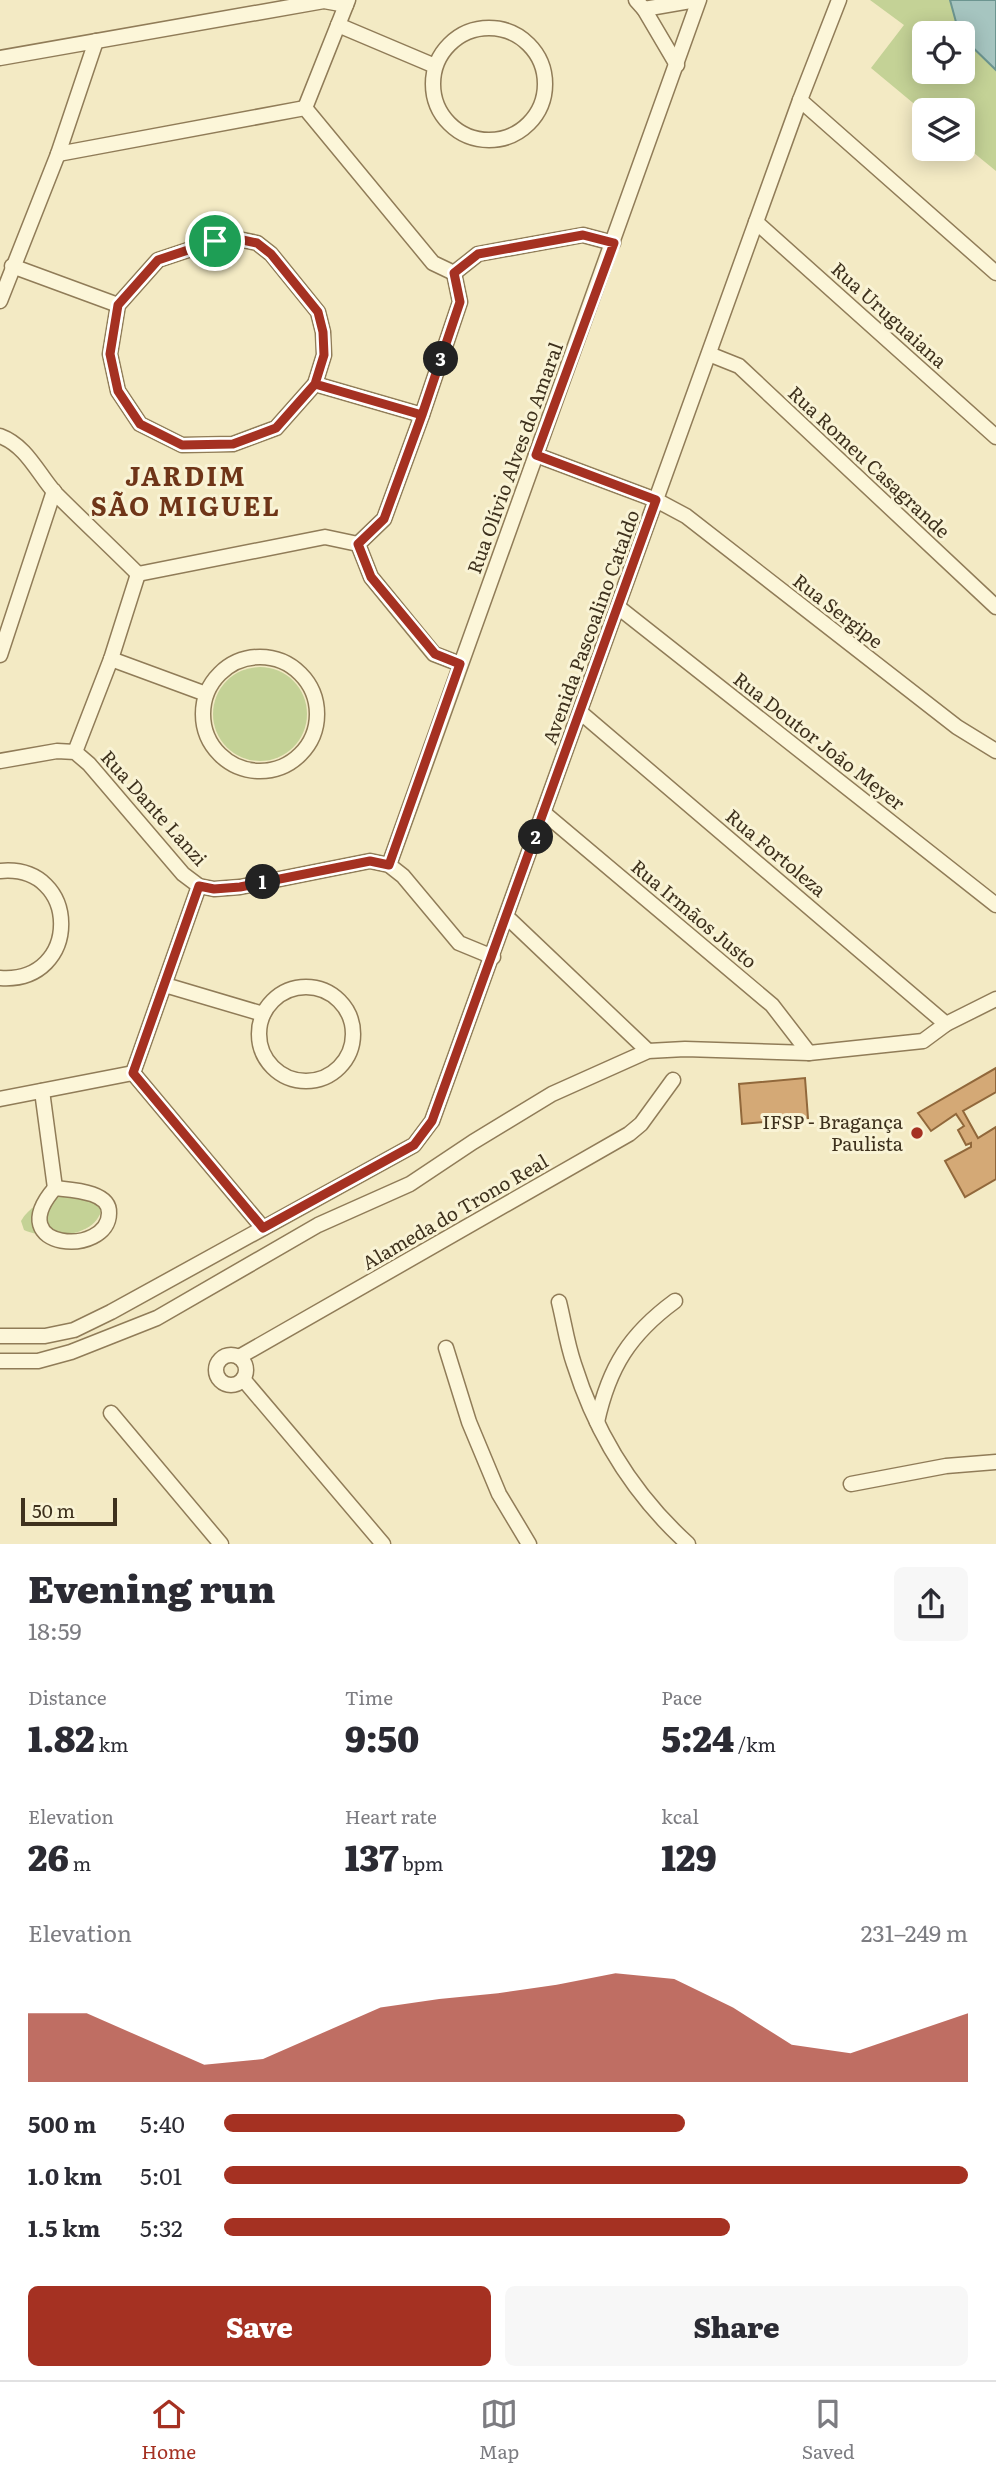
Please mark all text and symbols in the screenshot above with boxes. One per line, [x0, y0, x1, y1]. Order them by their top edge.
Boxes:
map controls [912, 21, 975, 161]
button: locate [912, 21, 975, 84]
button: layers [912, 98, 975, 161]
pin [185, 211, 245, 271]
icon: arrive [196, 222, 234, 260]
street label: Rua Uruguaiana [826, 255, 954, 374]
street label: Rua Olívio Alves do Amaral [459, 338, 569, 577]
pin: 3 [424, 342, 458, 376]
text: 3 [435, 344, 446, 372]
street label: Rua Romeu Casagrande [782, 379, 957, 544]
district label: JARDIM SÃO MIGUEL [91, 455, 281, 524]
street label: Avenida Pascoalino Cataldo [535, 506, 646, 748]
street label: Rua Sergipe [788, 566, 890, 654]
street label: Rua Doutor João Meyer [728, 664, 911, 816]
street label: Rua Dante Lanzi [95, 743, 214, 871]
street label: Rua Fortoleza [720, 802, 834, 903]
pin: 2 [518, 820, 554, 854]
text: 2 [530, 822, 541, 850]
street label: Rua Irmãos Justo [626, 852, 764, 974]
pin: 1 [246, 864, 280, 900]
text: 1 [259, 867, 266, 895]
place label: IFSP - Bragança Paulista [762, 1107, 904, 1157]
marker: IFSP - Bragança Paulista [909, 1125, 925, 1141]
street label: Alameda do Trono Real [356, 1146, 553, 1276]
scale bar [21, 1494, 117, 1526]
text: 50 m [32, 1496, 75, 1524]
text: Evening run [28, 1558, 275, 1615]
button: share [894, 1567, 968, 1641]
text: 18:59 [28, 1613, 81, 1647]
text: Distance [28, 1683, 107, 1711]
text: Time [345, 1683, 393, 1711]
text: Pace [661, 1683, 702, 1711]
text: 1.82 [28, 1711, 95, 1763]
text: 9:50 [345, 1711, 419, 1763]
text: 5:24 [661, 1711, 734, 1763]
text: km [95, 1730, 129, 1758]
text: /km [734, 1730, 776, 1758]
text: Elevation [28, 1802, 114, 1830]
text: Heart rate [345, 1802, 437, 1830]
text: kcal [661, 1802, 699, 1830]
text: 26 [28, 1830, 69, 1882]
text: 137 [345, 1830, 398, 1882]
text: 129 [661, 1830, 717, 1882]
text: m [69, 1849, 91, 1877]
text: bpm [398, 1849, 444, 1877]
text: Elevation [28, 1915, 132, 1949]
text: 231–249 m [861, 1915, 968, 1949]
text: 500 m [28, 2106, 96, 2140]
text: 5:40 [140, 2106, 185, 2140]
text: 1.0 km [28, 2158, 102, 2192]
text: 5:01 [140, 2158, 182, 2192]
text: 1.5 km [28, 2210, 101, 2244]
text: 5:32 [140, 2210, 183, 2244]
button: Save [28, 2286, 491, 2366]
button: Share [505, 2286, 968, 2366]
tab: Home [141, 2395, 196, 2465]
tab: Map [479, 2395, 519, 2465]
tab: Saved [802, 2395, 855, 2465]

